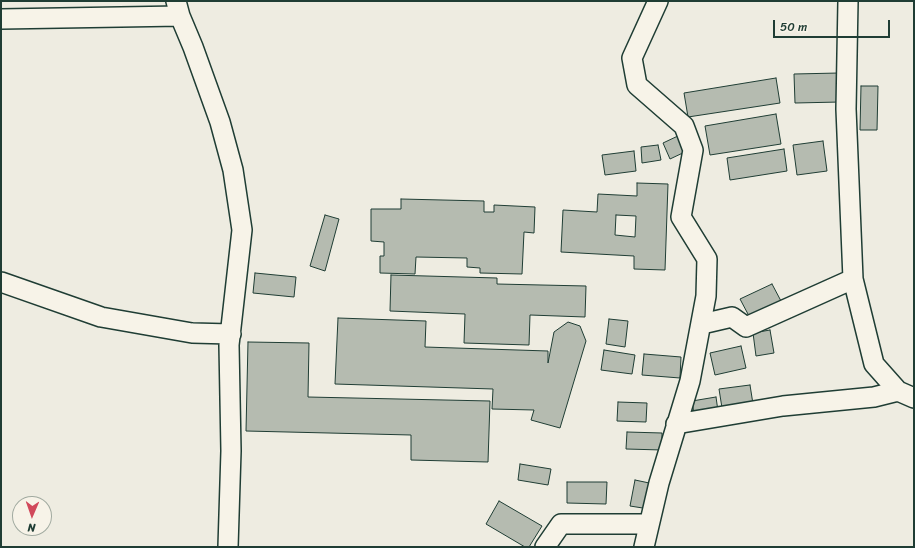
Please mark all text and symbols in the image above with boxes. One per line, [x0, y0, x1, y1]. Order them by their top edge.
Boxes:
scale bar [775, 12, 892, 38]
text: 50 m [780, 16, 807, 38]
north arrow [12, 496, 52, 536]
text: N [27, 518, 36, 537]

